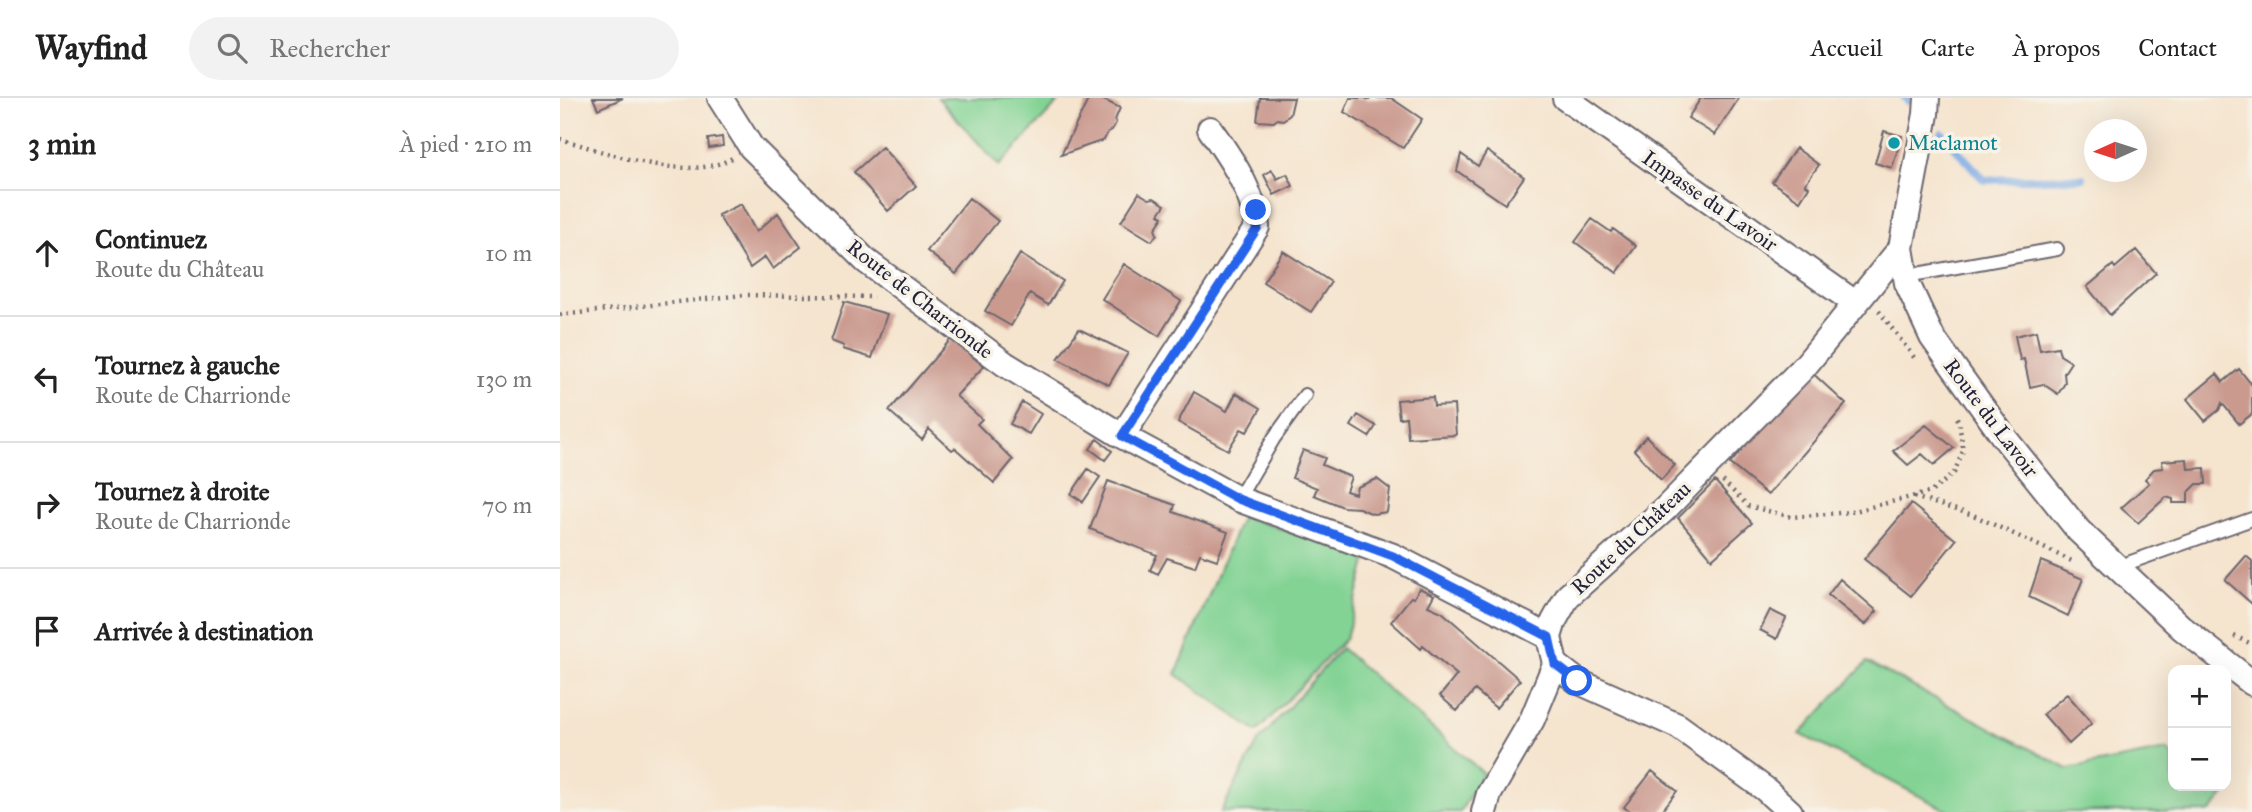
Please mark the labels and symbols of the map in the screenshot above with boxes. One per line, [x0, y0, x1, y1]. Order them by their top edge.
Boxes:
north arrow [2084, 119, 2147, 182]
place label: Maclamot [1908, 130, 1998, 156]
marker: Maclamot [1886, 135, 1902, 151]
street label: Impasse du Lavoir [1637, 145, 1783, 257]
route end [1240, 194, 1271, 225]
street label: Route de Charrionde [842, 234, 999, 364]
street label: Route du Lavoir [1938, 353, 2044, 483]
street label: Route du Château [1566, 476, 1696, 600]
route start [1561, 665, 1592, 696]

